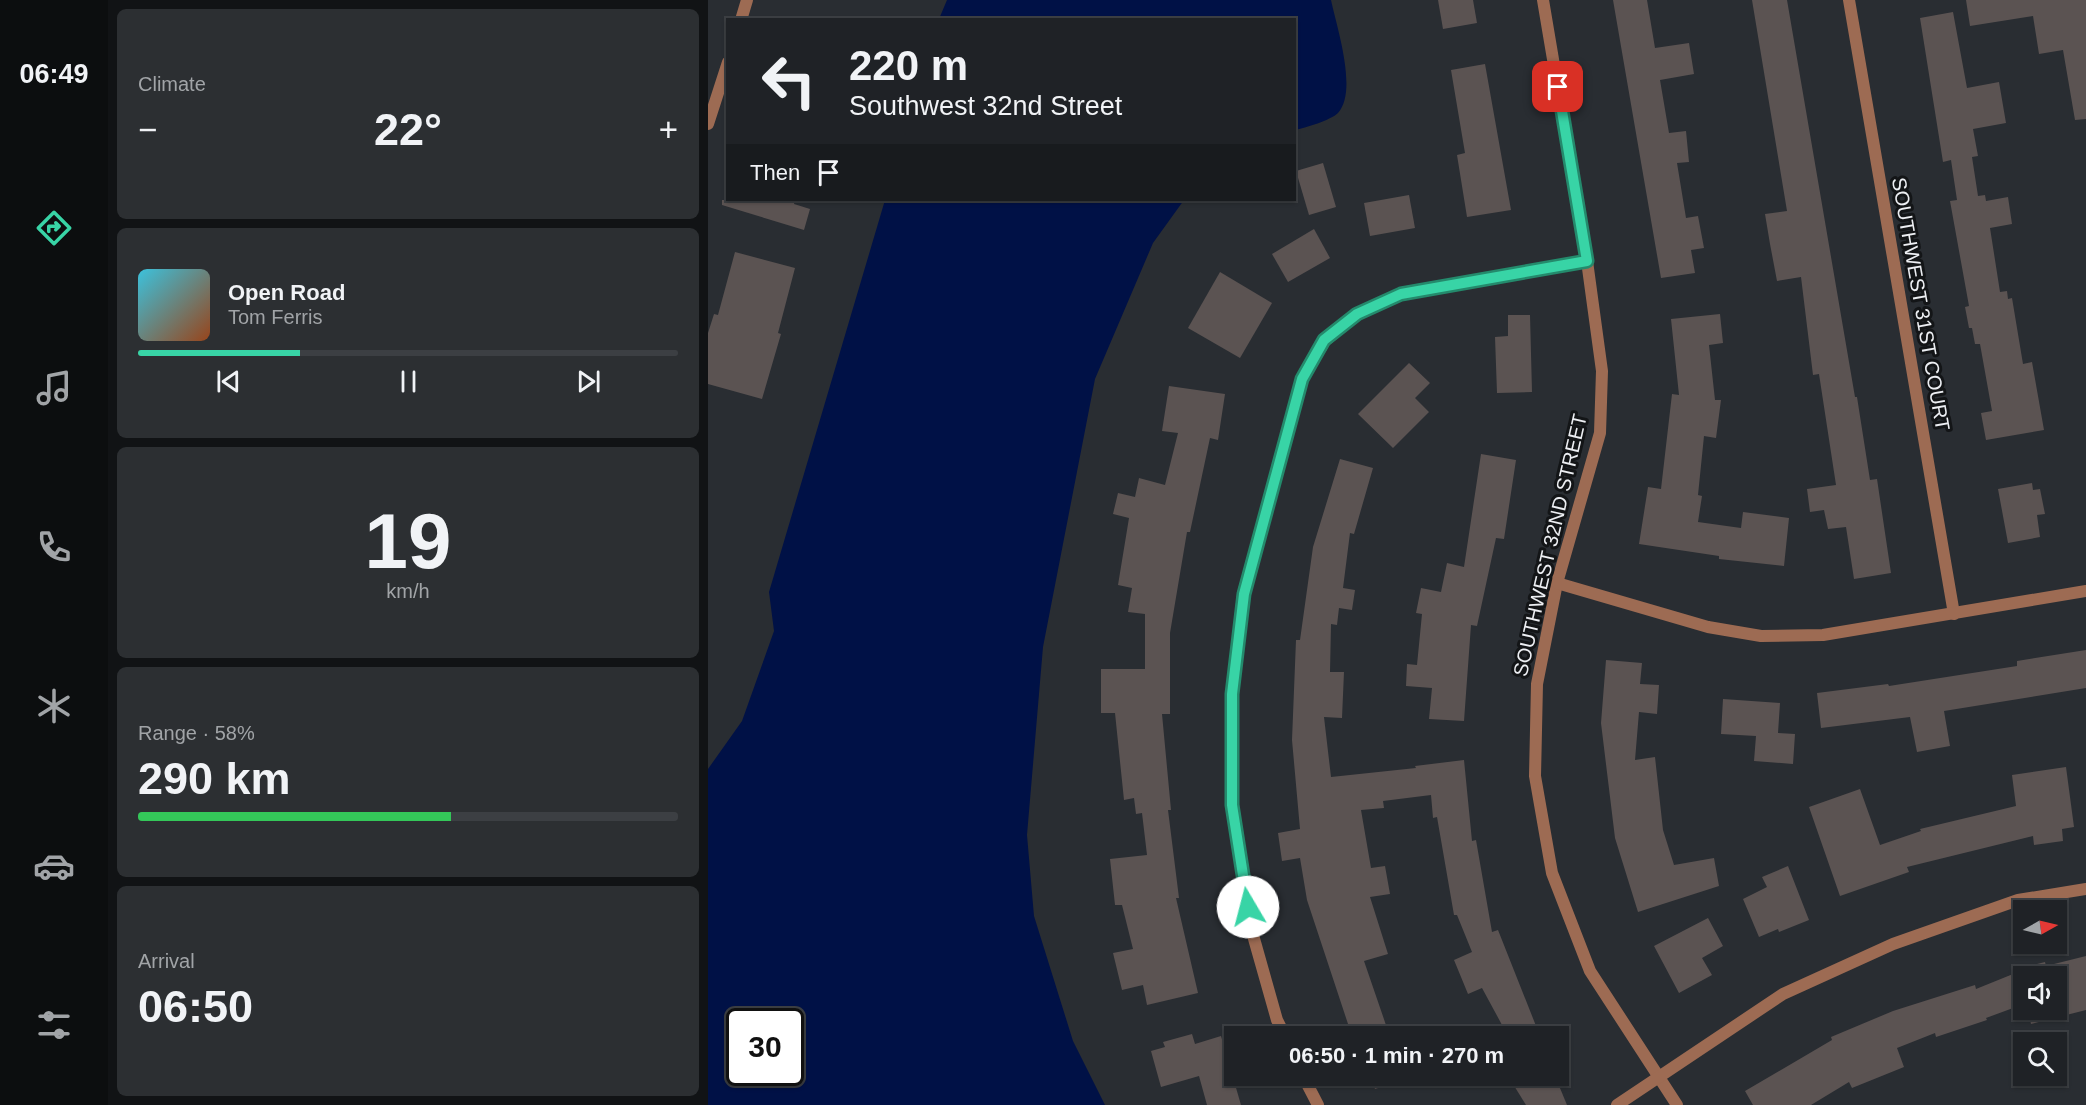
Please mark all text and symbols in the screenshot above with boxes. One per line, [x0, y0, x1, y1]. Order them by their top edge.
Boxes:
icon: left [750, 42, 828, 120]
text: 220 m [849, 42, 968, 89]
text: 06:49 [19, 59, 89, 89]
pin [1532, 61, 1583, 112]
icon: arrive [1541, 70, 1574, 103]
text: Climate [138, 73, 206, 95]
text: Southwest 32nd Street [849, 91, 1122, 121]
text: 22° [374, 104, 442, 155]
text: − [138, 111, 157, 148]
text: + [659, 111, 678, 148]
icon: arrive [812, 156, 845, 189]
text: Then [750, 160, 800, 185]
street label: SOUTHWEST 31ST COURT [1888, 176, 1954, 432]
icon: directions [33, 207, 75, 249]
text: Open Road [228, 280, 345, 305]
text: Tom Ferris [228, 306, 322, 328]
icon: previous [212, 365, 245, 398]
icon: pause [392, 365, 425, 398]
icon: next [572, 365, 605, 398]
icon: music [33, 367, 75, 409]
street label: SOUTHWEST 32ND STREET [1509, 412, 1591, 678]
text: 19 [365, 497, 451, 585]
icon: phone [33, 526, 75, 568]
text: km/h [386, 580, 430, 602]
icon: climate [33, 685, 75, 727]
text: Range · 58% [138, 722, 255, 744]
text: 290 km [138, 753, 291, 804]
icon: car [33, 845, 75, 887]
position arrow [1216, 875, 1280, 939]
north arrow [2013, 900, 2067, 954]
map controls [2013, 900, 2067, 1086]
text: Arrival [138, 950, 195, 972]
button: sound [2013, 966, 2067, 1020]
text: 06:50 [138, 981, 253, 1032]
icon: filters [33, 1004, 75, 1046]
speed limit sign: 30 [726, 1008, 804, 1086]
button: search [2013, 1032, 2067, 1086]
text: 06:50 · 1 min · 270 m [1289, 1043, 1504, 1068]

